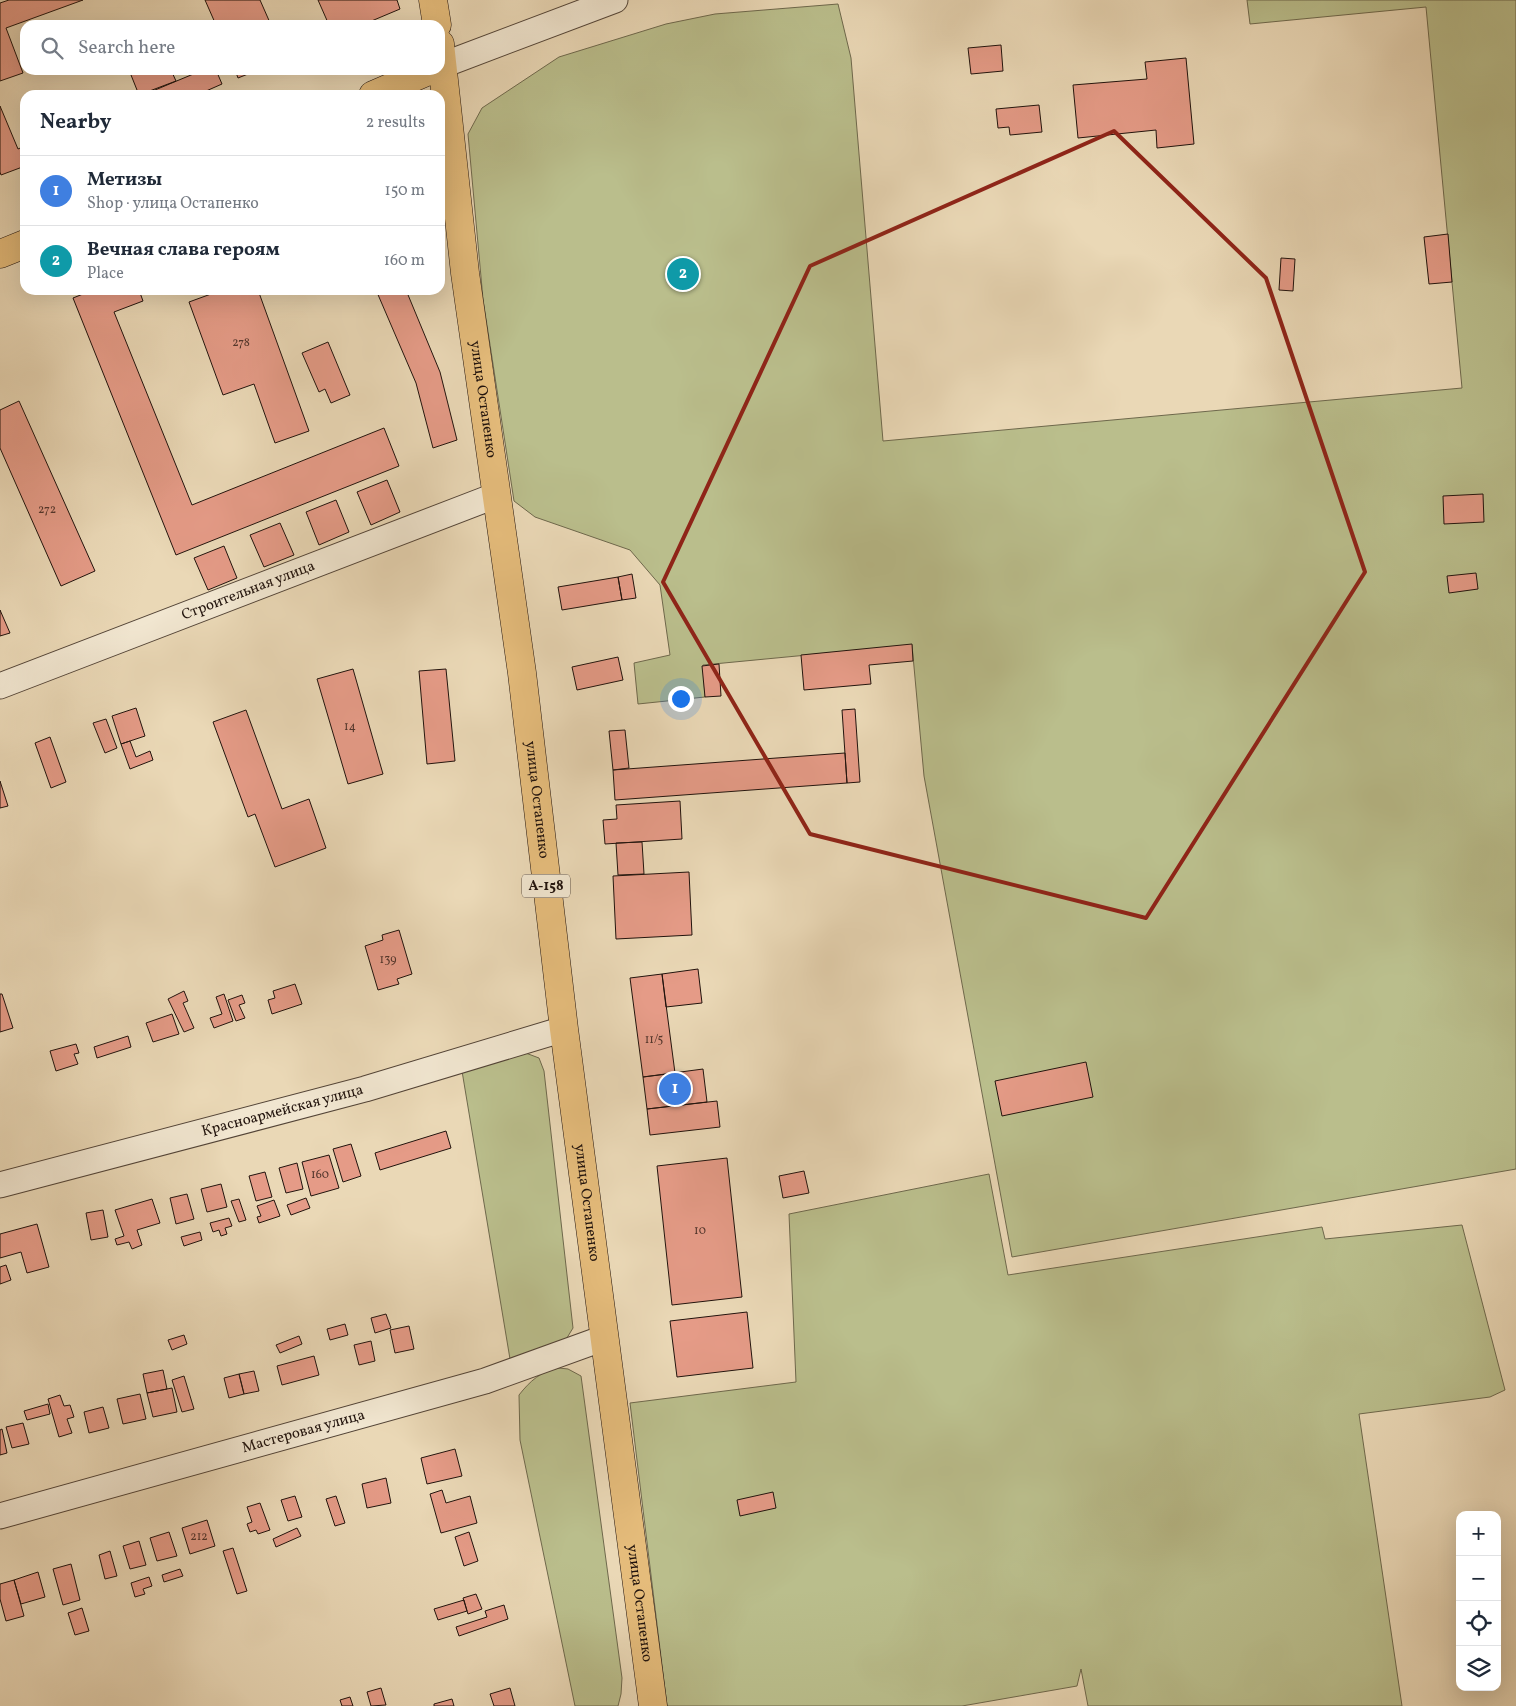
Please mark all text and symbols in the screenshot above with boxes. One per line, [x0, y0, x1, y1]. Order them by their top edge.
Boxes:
search box [20, 20, 445, 75]
icon: search [38, 34, 66, 62]
text: Search here [78, 35, 175, 61]
text: Nearby [40, 108, 111, 137]
text: 2 results [366, 112, 425, 134]
text: Метизы [87, 167, 162, 193]
text: 1 [53, 180, 59, 202]
text: 150 m [384, 180, 425, 202]
text: Shop · улица Остапенко [87, 193, 259, 215]
text: Вечная слава героям [87, 237, 280, 263]
text: 2 [52, 250, 60, 272]
text: 160 m [384, 250, 425, 272]
pin: 2 [667, 255, 699, 293]
text: Place [87, 263, 124, 285]
house number: 278 [232, 335, 250, 351]
street label: улица Остапенко [464, 339, 502, 459]
house number: 272 [38, 502, 56, 518]
street label: Строительная улица [179, 555, 318, 626]
your location [668, 686, 694, 712]
house number: 14 [344, 719, 356, 735]
street label: улица Остапенко [520, 740, 554, 860]
road number: А-158 [522, 874, 570, 898]
house number: 139 [380, 952, 396, 968]
house number: 11/5 [645, 1032, 664, 1048]
pin: 1 [659, 1070, 691, 1108]
street label: Красноармейская улица [199, 1079, 366, 1142]
street label: улица Остапенко [569, 1143, 605, 1263]
house number: 160 [311, 1167, 329, 1183]
house number: 10 [694, 1223, 706, 1239]
street label: Мастеровая улица [240, 1404, 367, 1459]
map controls [1456, 1511, 1501, 1691]
button: + [1456, 1511, 1501, 1556]
house number: 212 [190, 1529, 208, 1545]
street label: улица Остапенко [621, 1543, 658, 1663]
button: − [1456, 1556, 1501, 1601]
button: locate [1456, 1601, 1501, 1646]
button: layers [1456, 1646, 1501, 1691]

